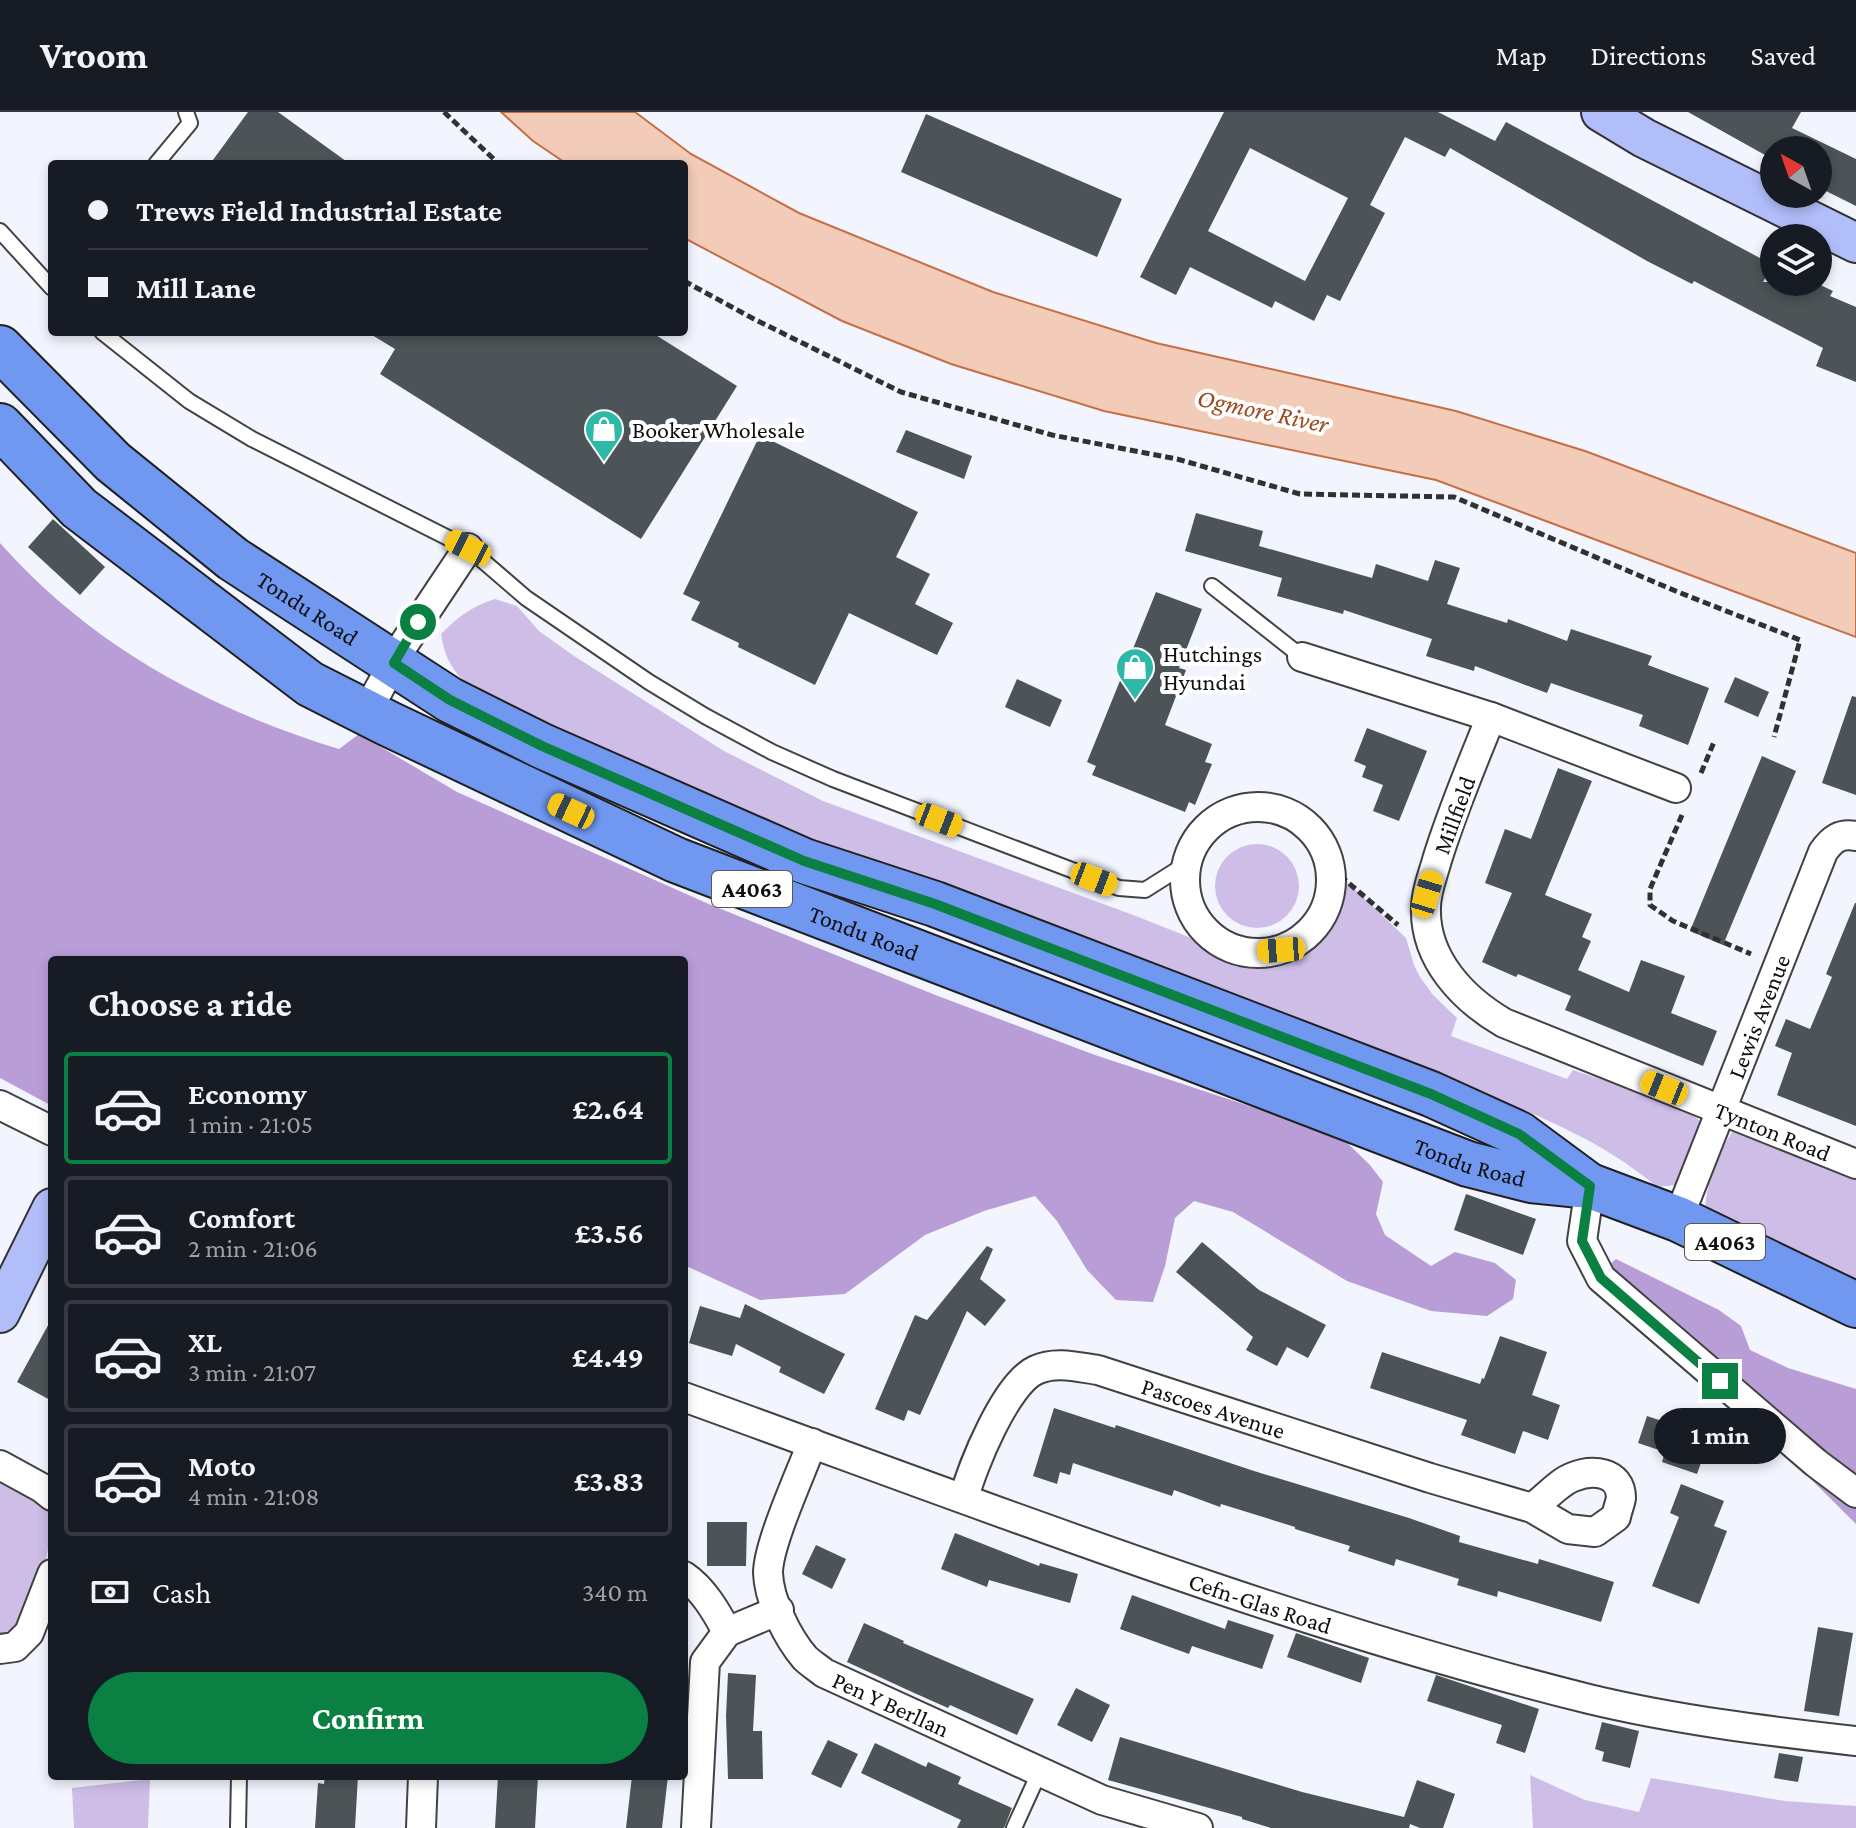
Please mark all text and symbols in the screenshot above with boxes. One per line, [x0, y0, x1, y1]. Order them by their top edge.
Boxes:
text: Vroom [40, 34, 148, 76]
text: Map [1496, 40, 1547, 71]
text: Directions [1591, 40, 1706, 71]
text: Saved [1750, 40, 1816, 71]
north arrow [1760, 136, 1832, 208]
map controls [1760, 136, 1832, 296]
text: Trews Field Industrial Estate [136, 194, 502, 227]
button: layers [1760, 224, 1832, 296]
text: Mill Lane [136, 271, 256, 304]
water label: Ogmore River [1195, 383, 1332, 439]
shop icon: Booker Wholesale [583, 408, 625, 463]
place label: Booker Wholesale [632, 416, 805, 443]
car [441, 526, 495, 570]
street label: Tondu Road [252, 565, 364, 651]
route start [400, 604, 436, 640]
place label: Hutchings Hyundai [1163, 640, 1262, 695]
shop icon: Hutchings Hyundai [1114, 646, 1156, 701]
street label: Millfield [1427, 772, 1481, 858]
car [544, 790, 598, 832]
car [912, 800, 966, 840]
car [1067, 859, 1121, 899]
car [1409, 868, 1445, 920]
road number: A4063 [712, 871, 792, 907]
street label: Tondu Road [805, 899, 923, 966]
car [1256, 936, 1306, 964]
street label: Lewis Avenue [1721, 950, 1795, 1082]
text: Choose a ride [88, 984, 292, 1024]
car [1637, 1068, 1691, 1108]
icon: car [92, 1072, 164, 1144]
text: Economy [188, 1077, 307, 1110]
text: £2.64 [572, 1092, 644, 1125]
street label: Tynton Road [1711, 1095, 1835, 1166]
text: 1 min · 21:05 [188, 1110, 313, 1139]
street label: Tondu Road [1410, 1131, 1529, 1192]
icon: car [92, 1196, 164, 1268]
text: Comfort [188, 1201, 295, 1234]
text: £3.56 [574, 1216, 644, 1249]
road number: A4063 [1685, 1224, 1765, 1260]
text: 2 min · 21:06 [188, 1234, 318, 1263]
icon: car [92, 1320, 164, 1392]
text: XL [188, 1325, 222, 1358]
text: £4.49 [572, 1340, 644, 1373]
text: 3 min · 21:07 [188, 1358, 316, 1387]
route end [1702, 1363, 1738, 1399]
street label: Pascoes Avenue [1138, 1372, 1289, 1443]
callout: 1 min [1654, 1409, 1786, 1465]
text: 1 min [1690, 1421, 1750, 1450]
icon: car [92, 1444, 164, 1516]
text: Moto [188, 1449, 256, 1482]
text: £3.83 [574, 1464, 644, 1497]
text: 4 min · 21:08 [188, 1482, 319, 1511]
street label: Cefn-Glas Road [1185, 1567, 1335, 1639]
icon: cash [88, 1570, 132, 1614]
text: Cash [152, 1576, 211, 1609]
text: 340 m [582, 1578, 648, 1607]
street label: Pen Y Berllan [829, 1665, 954, 1742]
button: Confirm [88, 1672, 648, 1764]

